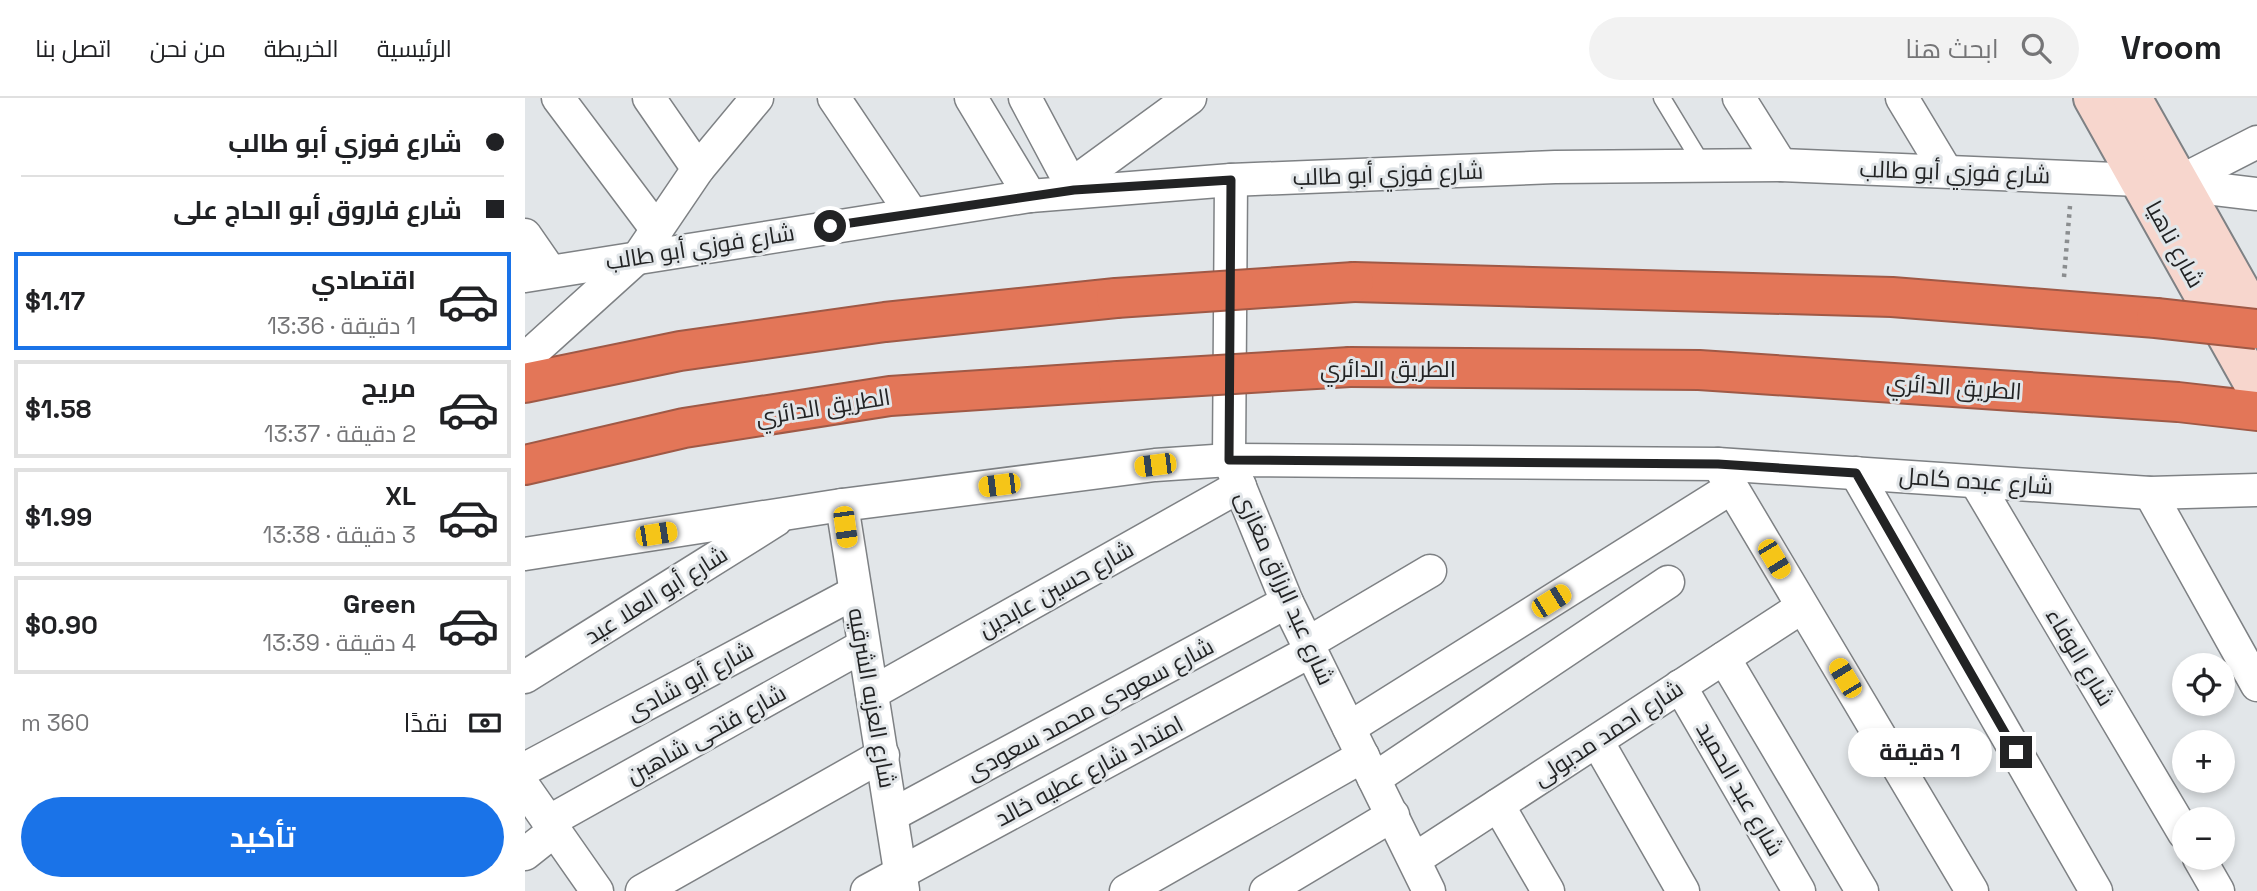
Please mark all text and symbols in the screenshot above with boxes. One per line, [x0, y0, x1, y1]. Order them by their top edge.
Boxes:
search box [1589, 17, 2079, 80]
text: Vroom [2121, 27, 2222, 69]
icon: search [2017, 29, 2055, 67]
text: ابحث هنا [1905, 32, 1999, 66]
text: اتصل بنا [35, 33, 112, 64]
text: من نحن [150, 33, 226, 64]
text: الخريطة [264, 33, 339, 64]
text: الرئيسية [377, 33, 452, 64]
text: شارع فوزي أبو طالب [228, 126, 462, 160]
street label: شارع فوزي أبو طالب [1859, 154, 2051, 193]
street label: شارع فوزي أبو طالب [1292, 156, 1484, 195]
text: شارع فاروق أبو الحاج على [173, 193, 462, 227]
street label: شارع ناهيا [2138, 195, 2211, 293]
route start [814, 210, 846, 242]
street label: شارع فوزي أبو طالب [603, 217, 797, 280]
text: اقتصادي [311, 263, 416, 297]
icon: car [437, 270, 500, 333]
text: $1.17 [25, 284, 85, 318]
text: 1 دقيقة · 13:36 [267, 311, 416, 341]
street label: الطريق الدائري [1320, 354, 1456, 387]
street label: الطريق الدائري [1885, 367, 2023, 410]
text: مريح [361, 371, 416, 405]
icon: car [437, 378, 500, 441]
street label: الطريق الدائري [754, 382, 893, 435]
text: $1.58 [25, 392, 91, 426]
text: 2 دقيقة · 13:37 [264, 419, 416, 449]
car [1133, 452, 1178, 478]
street label: شارع عبده كامل [1898, 461, 2054, 502]
car [977, 472, 1022, 498]
text: XL [385, 479, 416, 513]
icon: car [437, 486, 500, 549]
street label: شارع عبد الرزاق مغازى [1228, 486, 1341, 690]
text: $1.99 [25, 500, 92, 534]
car [832, 505, 859, 549]
text: 3 دقيقة · 13:38 [263, 520, 416, 550]
car [634, 520, 679, 548]
street label: شارع حسين عابدين [973, 534, 1139, 645]
car [1755, 536, 1794, 582]
street label: شارع أبو العلا عيد [579, 539, 734, 652]
car [1528, 581, 1575, 621]
text: Green [343, 587, 416, 621]
icon: car [437, 594, 500, 657]
street label: شارع الوفاء [2038, 602, 2121, 712]
street label: شارع العزبه الشرقيه [840, 605, 903, 791]
text: $0.90 [25, 608, 98, 642]
text: 4 دقيقة · 13:39 [262, 628, 416, 658]
street label: شارع سعودى محمد سعودى [961, 631, 1219, 788]
street label: شارع أبو شادى [621, 635, 759, 728]
map controls [2172, 653, 2235, 870]
button: locate [2172, 653, 2235, 716]
car [1826, 655, 1865, 701]
street label: شارع احمد مدبولى [1527, 673, 1689, 794]
street label: شارع فتحى شاهين [621, 678, 792, 791]
icon: cash [466, 704, 504, 742]
text: نقدًا [404, 706, 448, 740]
text: 360 m [21, 708, 89, 738]
street label: امتداد شارع عطيه خالد [990, 709, 1189, 834]
street label: شارع عبد الحميد [1689, 717, 1790, 862]
callout: 1 دقيقة [1848, 728, 1991, 776]
button: + [2172, 730, 2235, 793]
route end [2000, 736, 2032, 768]
text: 1 دقيقة [1879, 737, 1961, 767]
button: تأكيد [21, 797, 504, 877]
button: − [2172, 807, 2235, 870]

